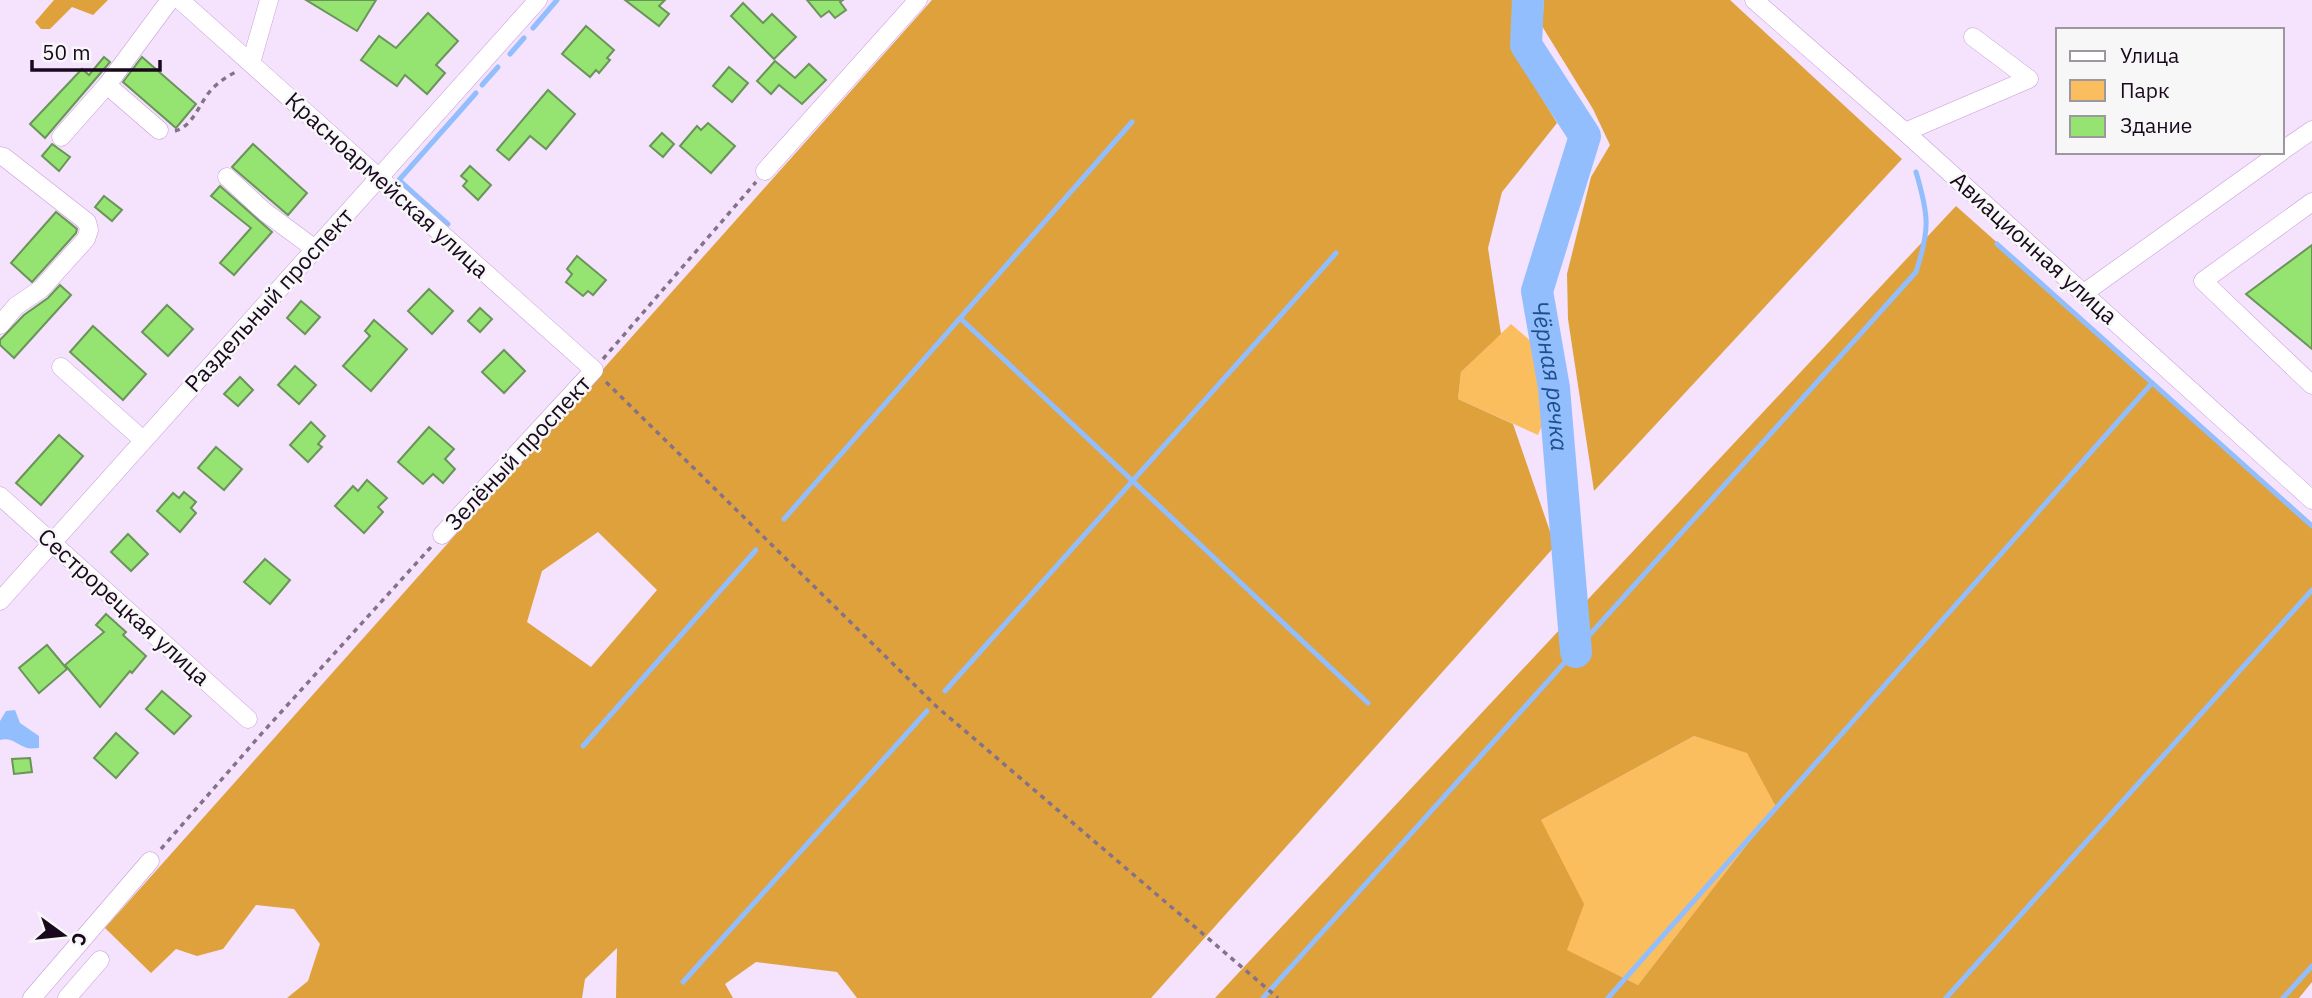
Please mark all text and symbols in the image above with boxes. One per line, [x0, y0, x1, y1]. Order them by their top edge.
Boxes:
scale bar [32, 28, 159, 72]
legend [2056, 28, 2284, 154]
text: 50 m [42, 38, 91, 66]
text: Улица [2120, 41, 2179, 69]
text: Парк [2120, 76, 2170, 104]
street label: Красноармейская улица [279, 85, 496, 284]
text: Здание [2120, 111, 2192, 139]
street label: Авиационная улица [1945, 164, 2124, 330]
street label: Раздельный проспект [177, 201, 359, 398]
water label: Чёрная речка [1524, 298, 1576, 453]
street label: Зелёный проспект [438, 368, 597, 536]
street label: Сестрорецкая улица [32, 521, 217, 692]
north arrow [28, 900, 98, 970]
text: С [66, 930, 93, 948]

